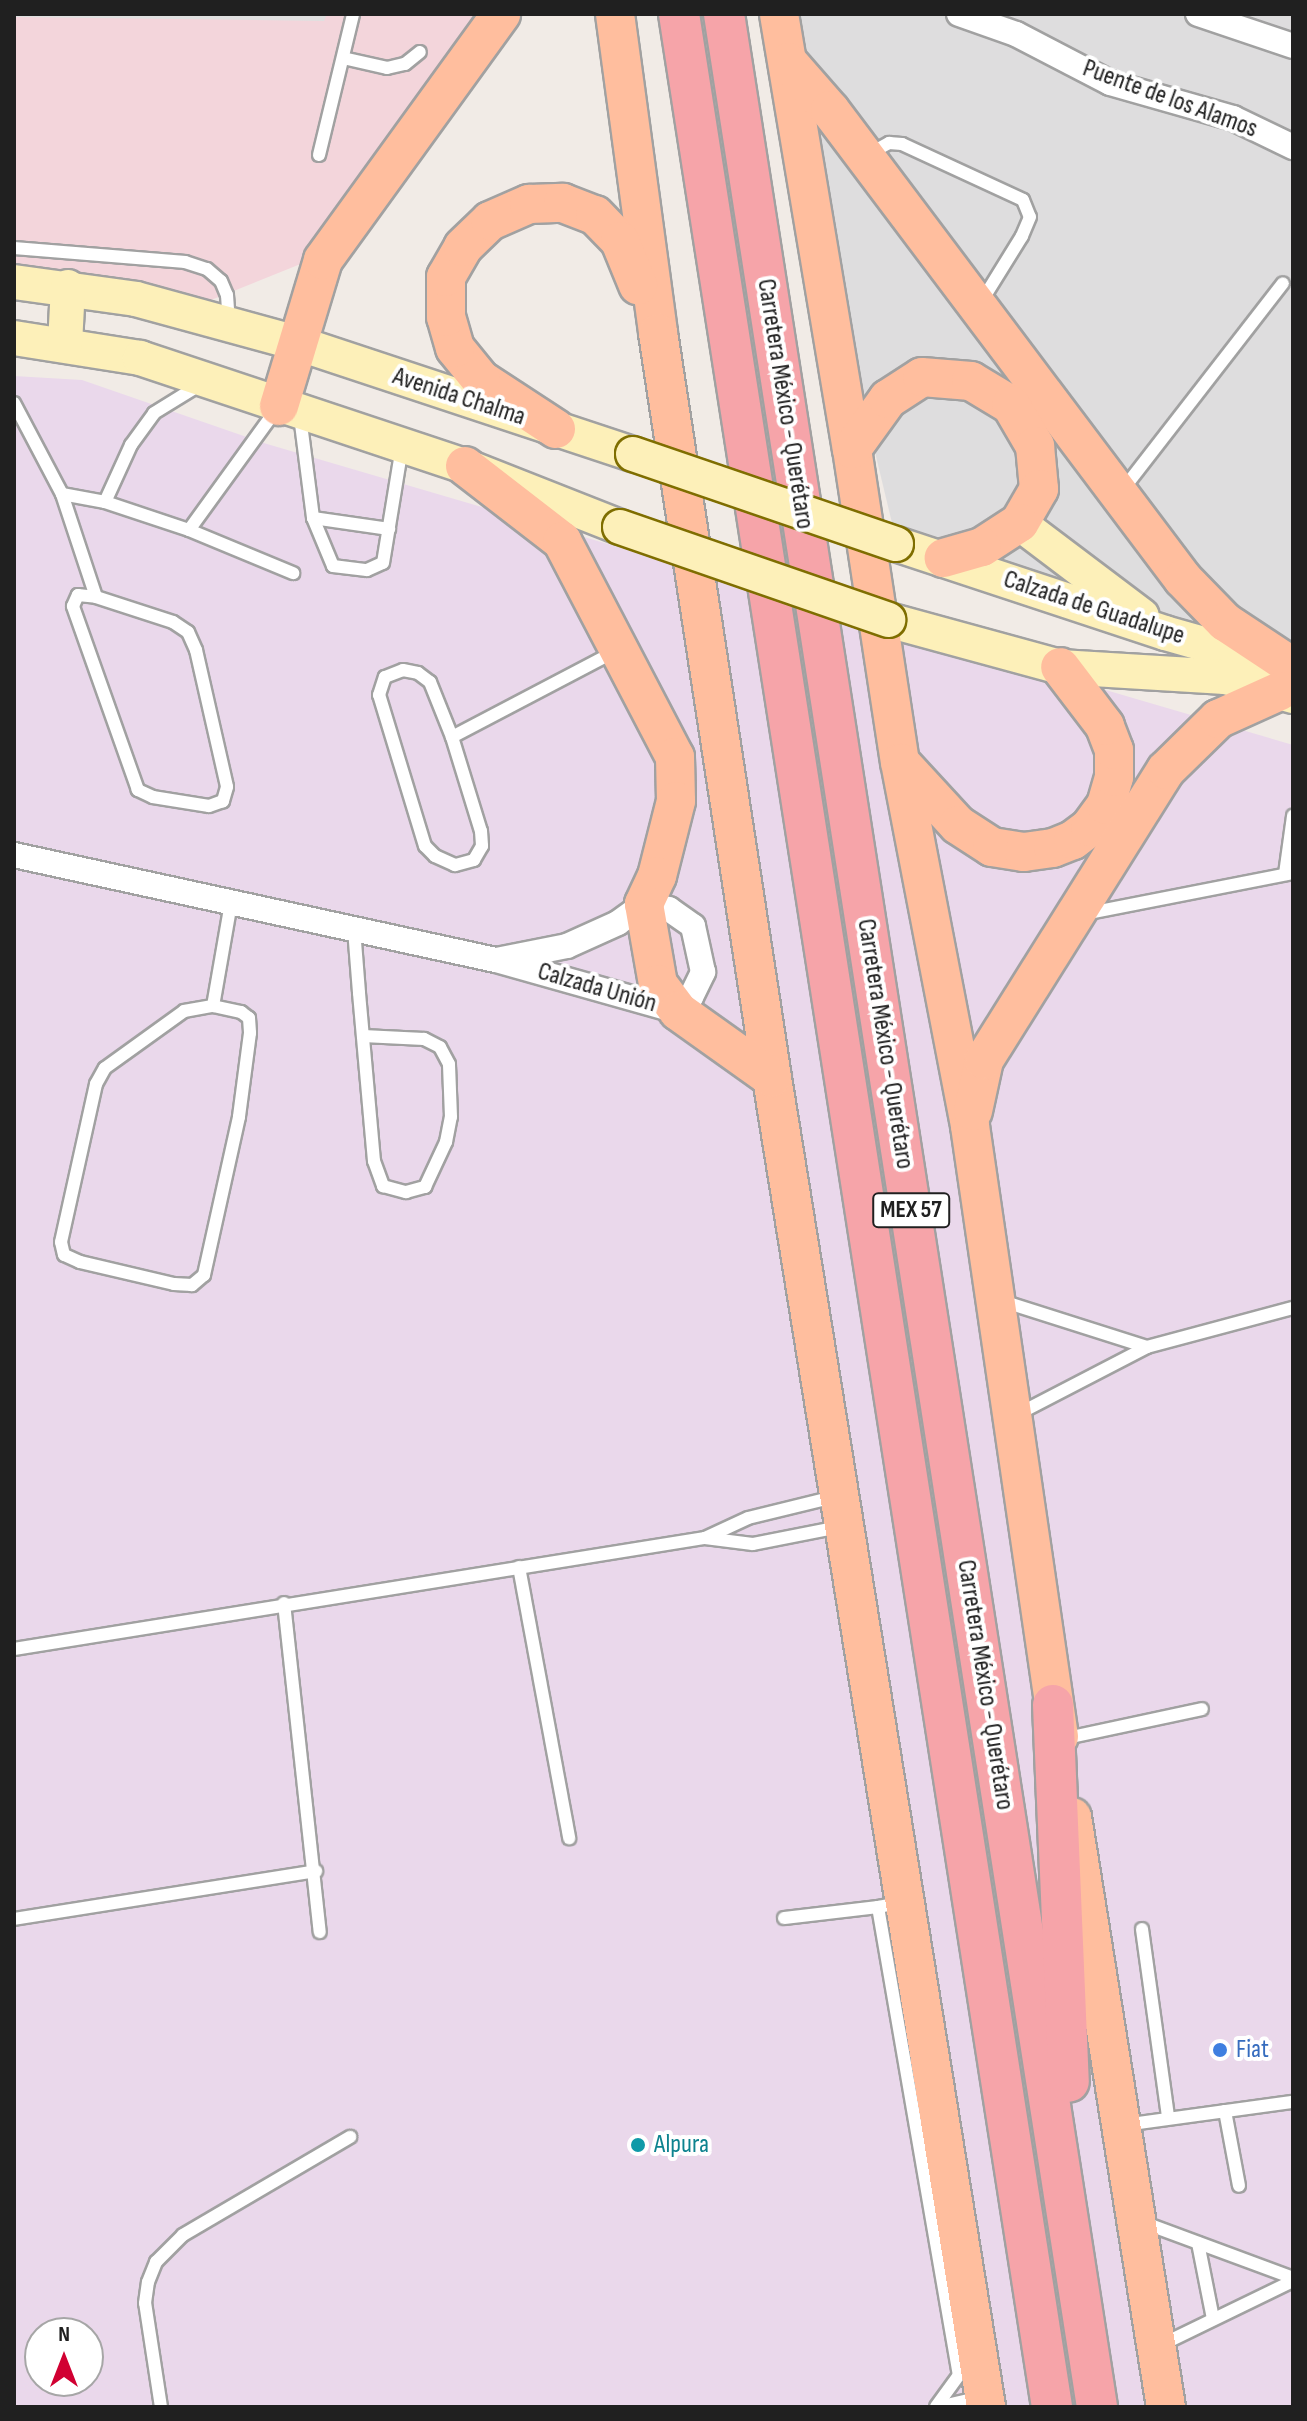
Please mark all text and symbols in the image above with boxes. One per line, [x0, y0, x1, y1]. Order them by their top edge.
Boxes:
street label: Puente de los Alamos [1078, 53, 1262, 145]
street label: Carretera México - Querétaro [750, 277, 820, 531]
street label: Avenida Chalma [389, 361, 529, 433]
street label: Calzada de Guadalupe [1000, 564, 1188, 652]
street label: Carretera México - Querétaro [850, 917, 920, 1171]
street label: Calzada Unión [534, 956, 660, 1020]
road number: MEX 57 [871, 1190, 951, 1230]
street label: Carretera México - Querétaro [950, 1558, 1020, 1812]
place label: Fiat [1236, 2034, 1269, 2066]
marker: Fiat [1211, 2041, 1229, 2059]
place label: Alpura [654, 2129, 709, 2161]
marker: Alpura [629, 2136, 647, 2154]
north arrow [24, 2317, 104, 2397]
text: N [58, 2321, 70, 2348]

